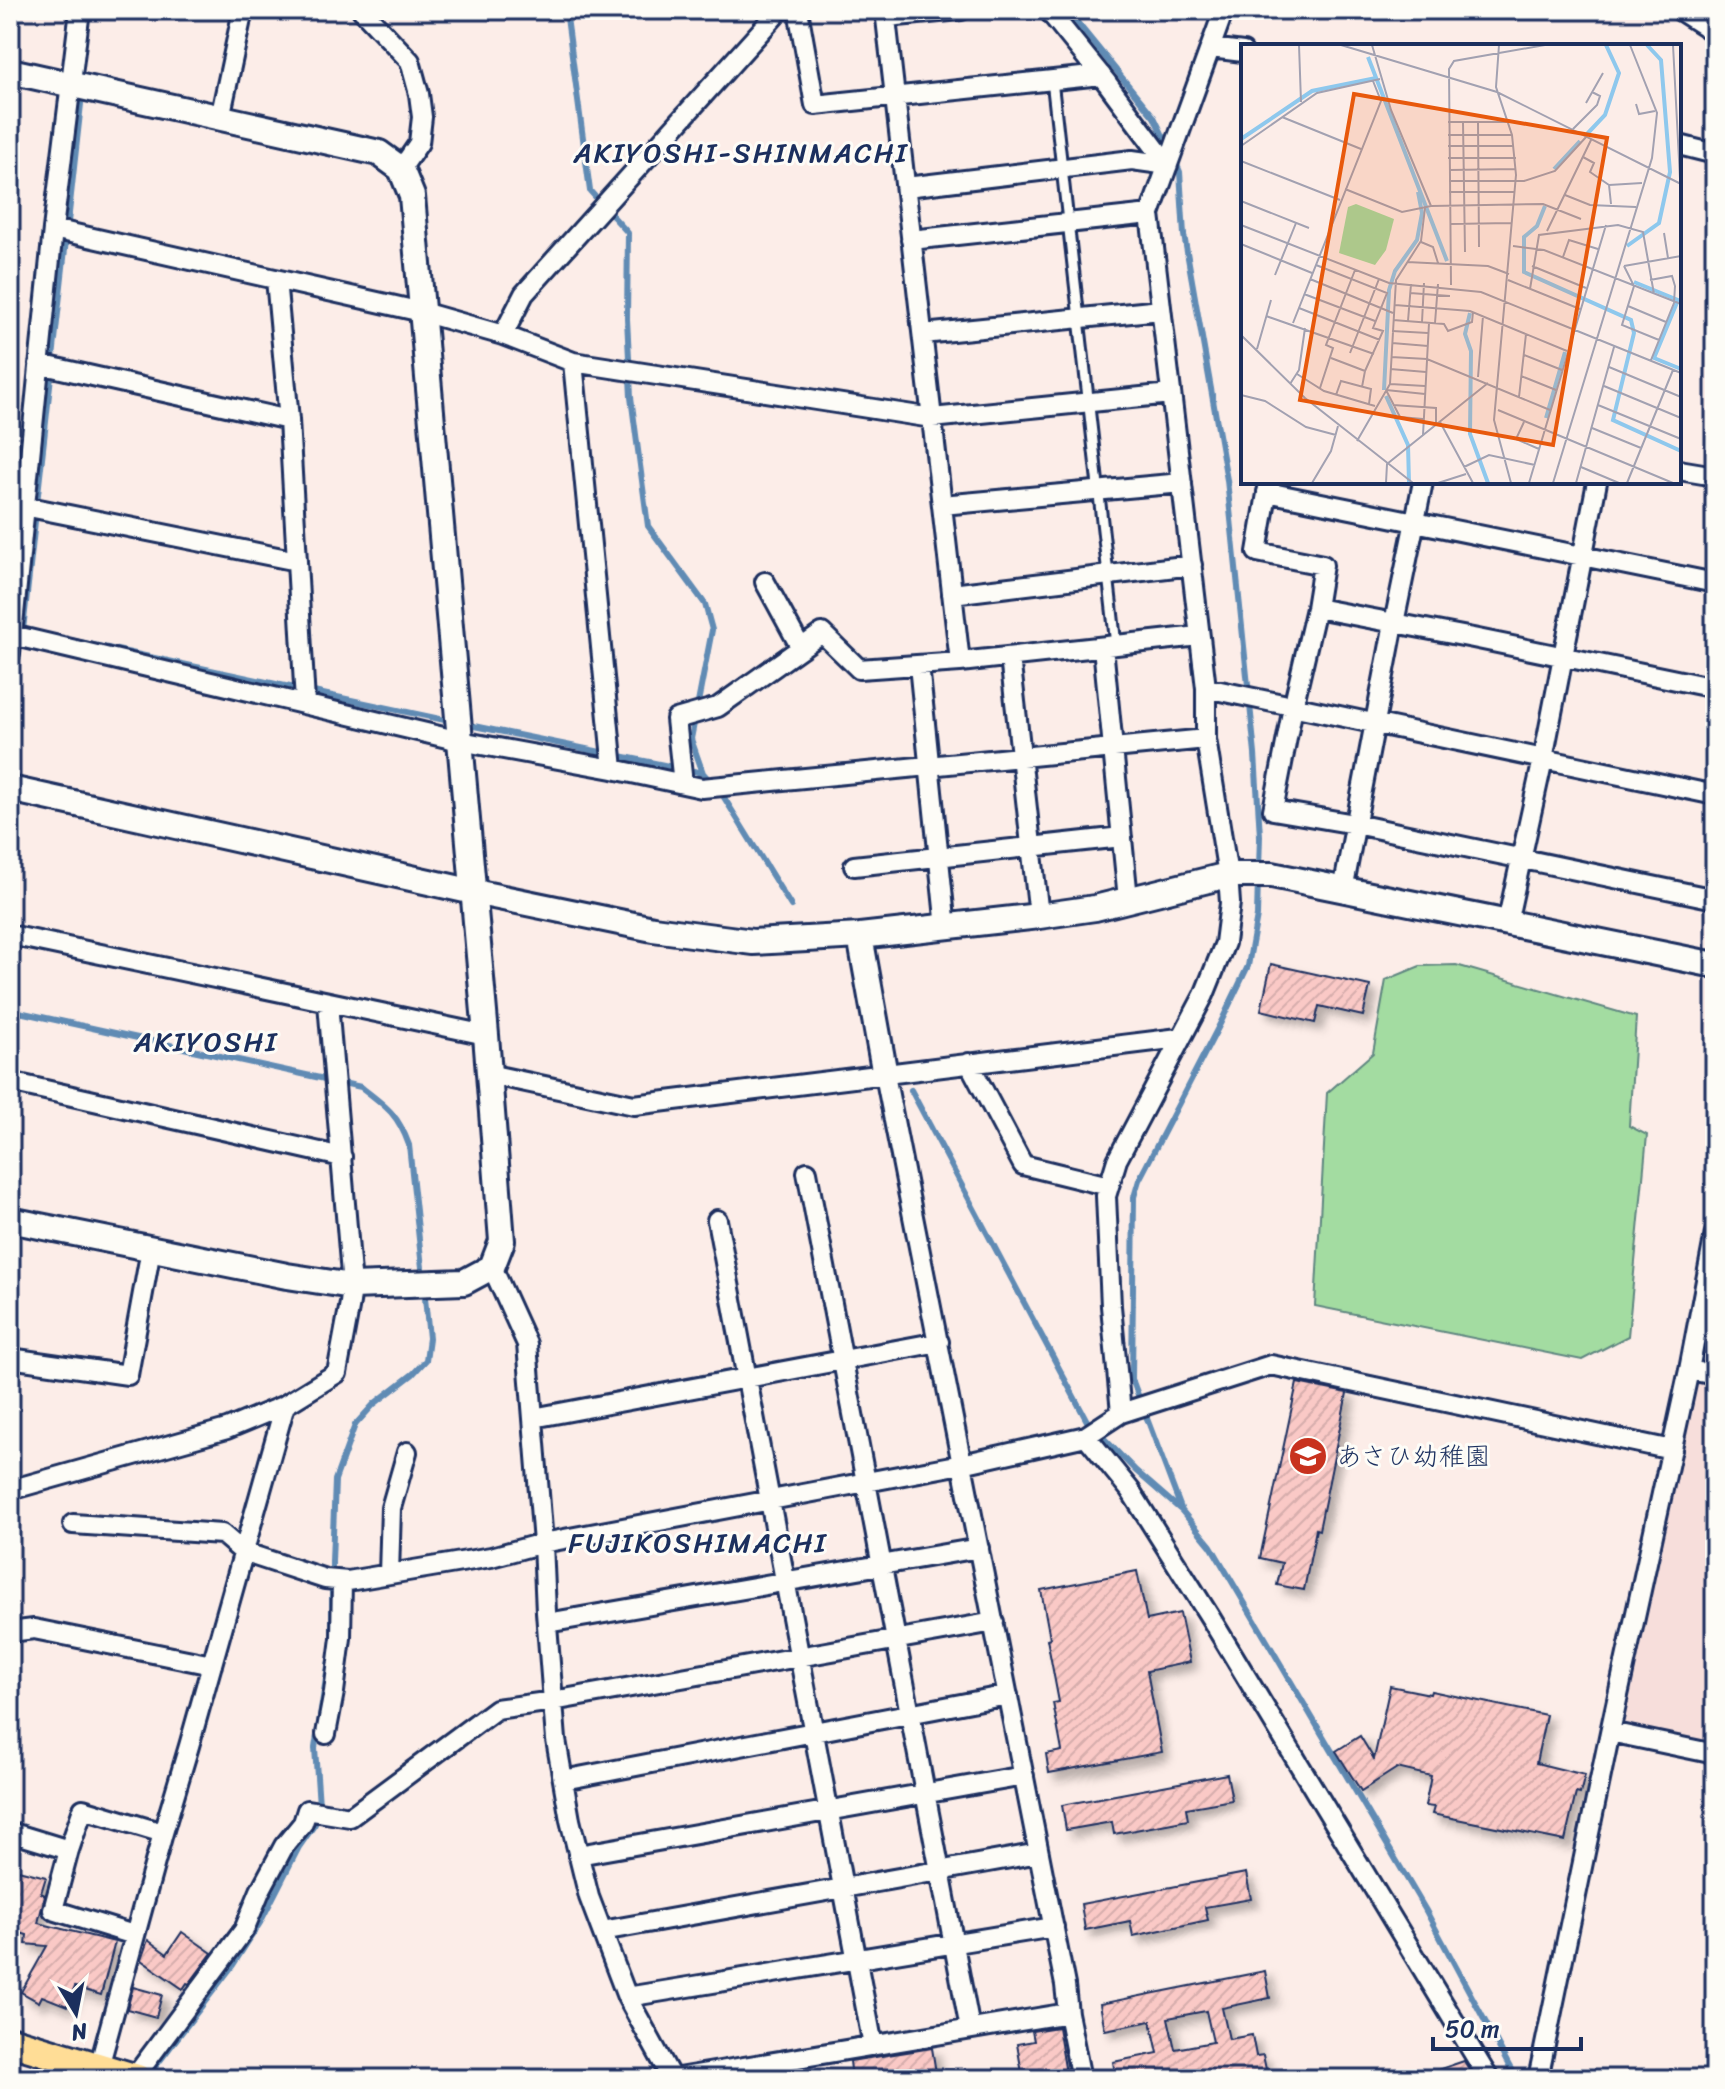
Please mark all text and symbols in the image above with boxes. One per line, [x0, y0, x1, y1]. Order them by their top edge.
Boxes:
inset map [1241, 44, 1681, 484]
district label: AKIYOSHI-SHINMACHI [572, 128, 909, 177]
district label: AKIYOSHI [133, 1017, 278, 1066]
place label: あさひ幼稚園 [1336, 1433, 1490, 1479]
school or university icon: あさひ幼稚園 [1287, 1435, 1329, 1477]
district label: FUJIKOSHIMACHI [568, 1518, 828, 1567]
north arrow [36, 1973, 116, 2053]
scale bar [1433, 2001, 1581, 2051]
text: 50 m [1445, 2008, 1500, 2050]
text: N [68, 2012, 91, 2053]

